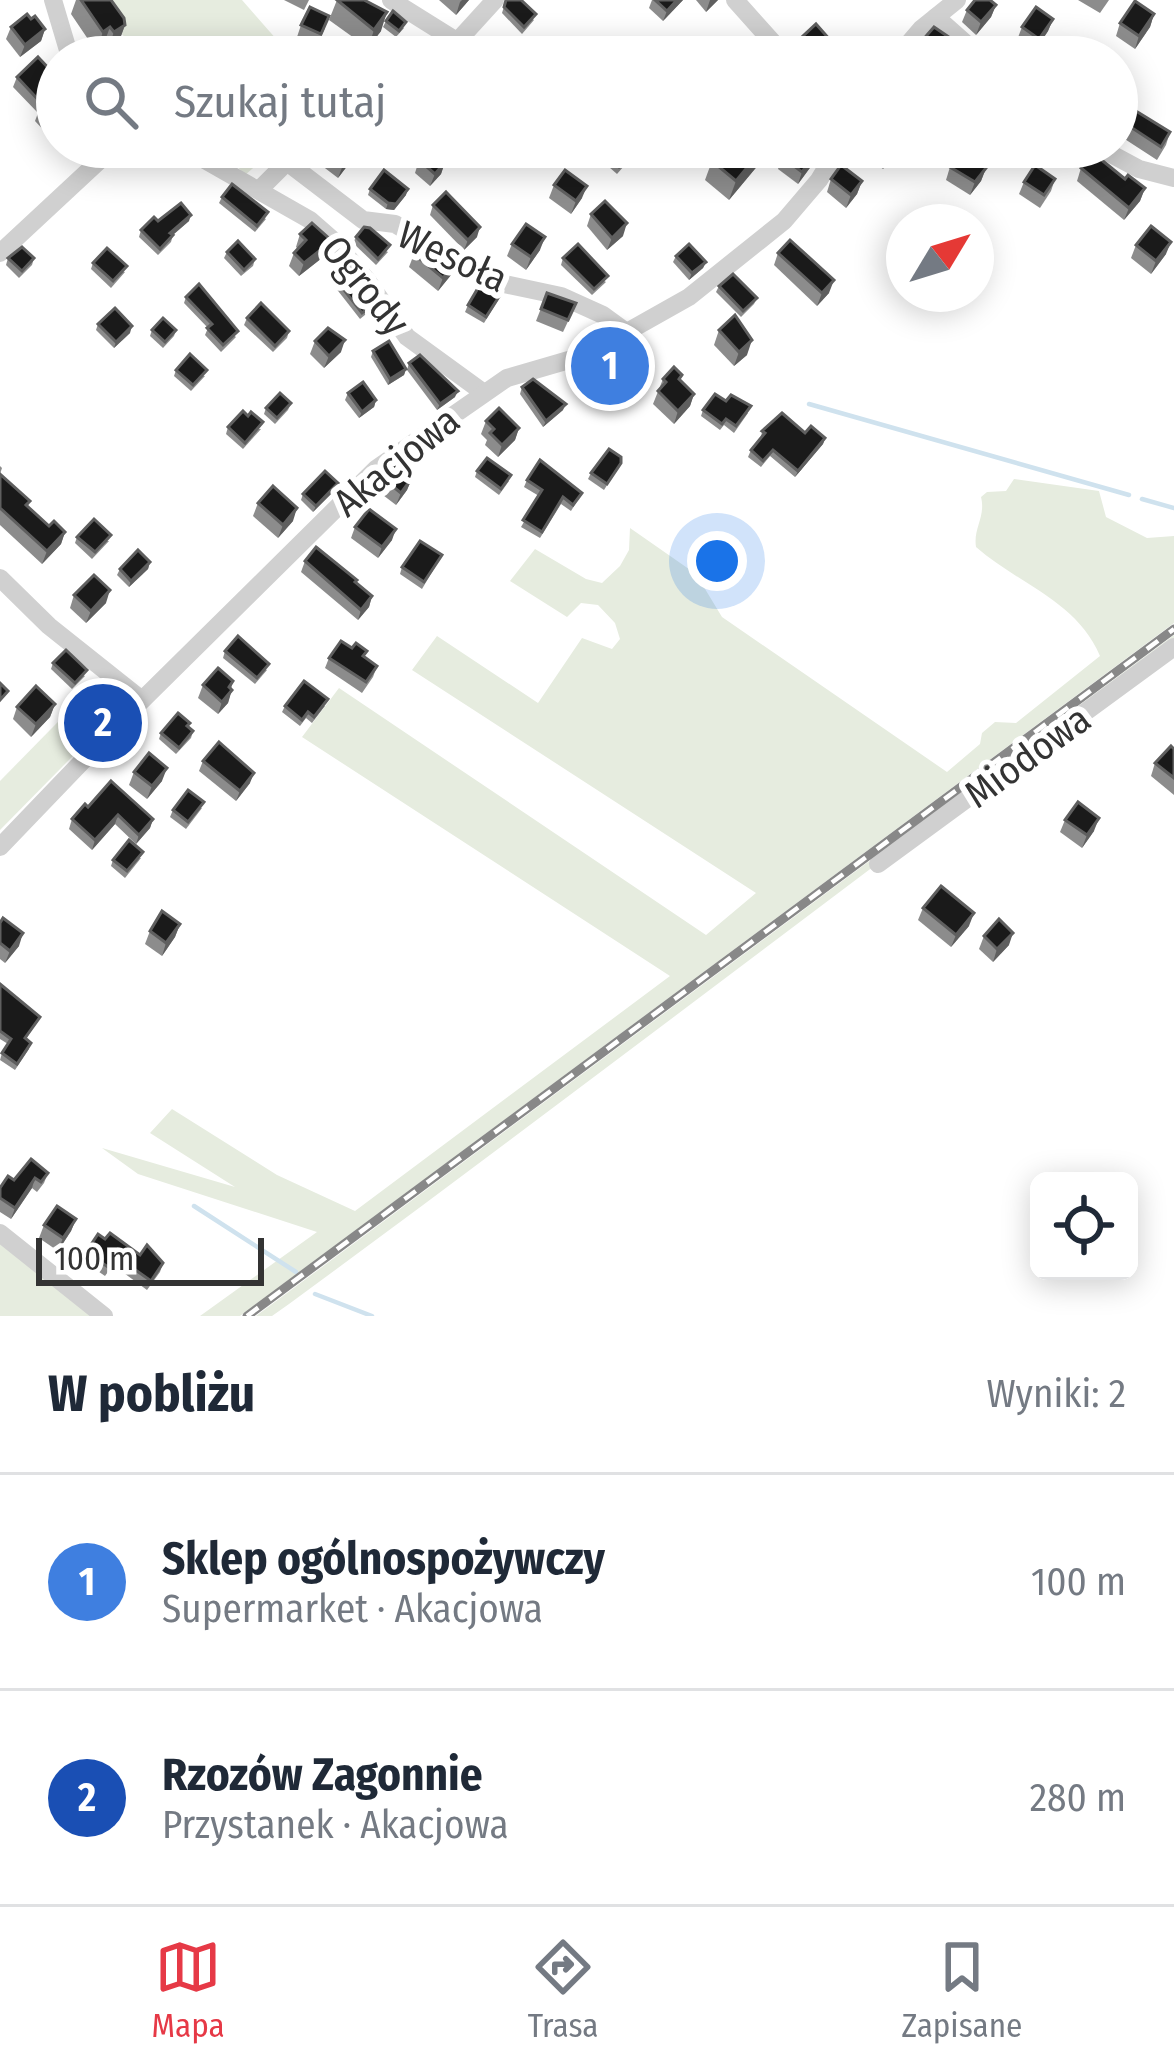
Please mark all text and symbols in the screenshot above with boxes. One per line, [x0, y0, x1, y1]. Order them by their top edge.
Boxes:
search box [36, 36, 1138, 168]
icon: search [78, 69, 144, 135]
text: Szukaj tutaj [174, 75, 386, 129]
north arrow [886, 204, 994, 312]
street label: Wesoła [391, 212, 515, 302]
street label: Ogrody [311, 227, 419, 345]
pin: 1 [571, 321, 649, 411]
street label: Akacjowa [324, 397, 469, 526]
your location [687, 531, 747, 591]
pin: 2 [64, 678, 142, 768]
street label: Miodowa [956, 696, 1099, 818]
map controls [1030, 1172, 1138, 1280]
button: locate [1030, 1172, 1138, 1280]
scale bar [36, 1232, 264, 1285]
text: 100 m [54, 1239, 134, 1279]
text: W pobliżu [48, 1363, 255, 1425]
text: Wyniki: 2 [986, 1371, 1126, 1417]
text: Sklep ogólnospożywczy [162, 1532, 605, 1586]
text: 1 [79, 1559, 95, 1605]
text: 100 m [1031, 1559, 1126, 1605]
text: Supermarket · Akacjowa [162, 1586, 543, 1632]
text: Rzozów Zagonnie [162, 1748, 483, 1802]
text: 2 [78, 1775, 96, 1821]
text: 280 m [1030, 1775, 1126, 1821]
text: Przystanek · Akacjowa [162, 1802, 509, 1848]
tab: Mapa [152, 1934, 225, 2046]
tab: Trasa [528, 1934, 598, 2046]
tab: Zapisane [902, 1934, 1022, 2046]

